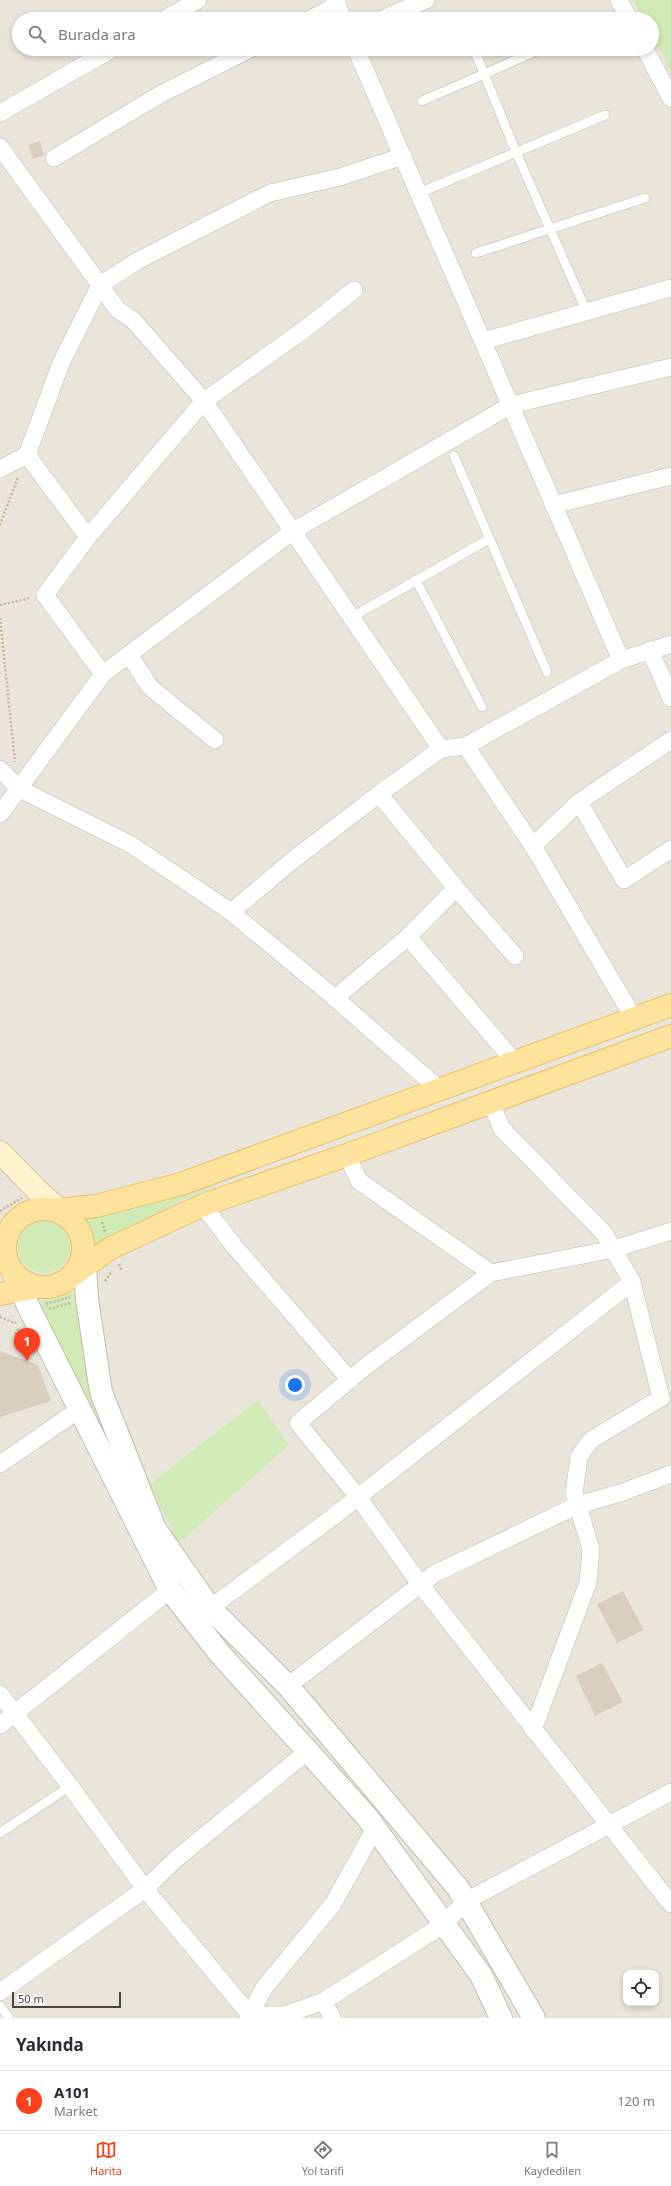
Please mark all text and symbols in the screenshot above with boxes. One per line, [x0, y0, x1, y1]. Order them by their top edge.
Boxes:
search box [12, 12, 659, 56]
icon: search [26, 23, 48, 45]
text: Burada ara [58, 24, 136, 44]
pin: 1 [14, 1328, 40, 1361]
your location [285, 1375, 305, 1395]
map controls [623, 1970, 659, 2006]
button: locate [623, 1970, 659, 2006]
scale bar [12, 1990, 121, 2009]
text: 50 m [18, 1991, 44, 2006]
text: Yakında [16, 2033, 84, 2056]
text: A101 [54, 2082, 90, 2102]
text: 1 [25, 2092, 33, 2110]
text: 120 m [617, 2092, 655, 2110]
text: Market [54, 2102, 97, 2120]
tab: Harita [90, 2139, 122, 2178]
tab: Yol tarifi [302, 2139, 344, 2178]
tab: Kaydedilen [524, 2139, 581, 2178]

